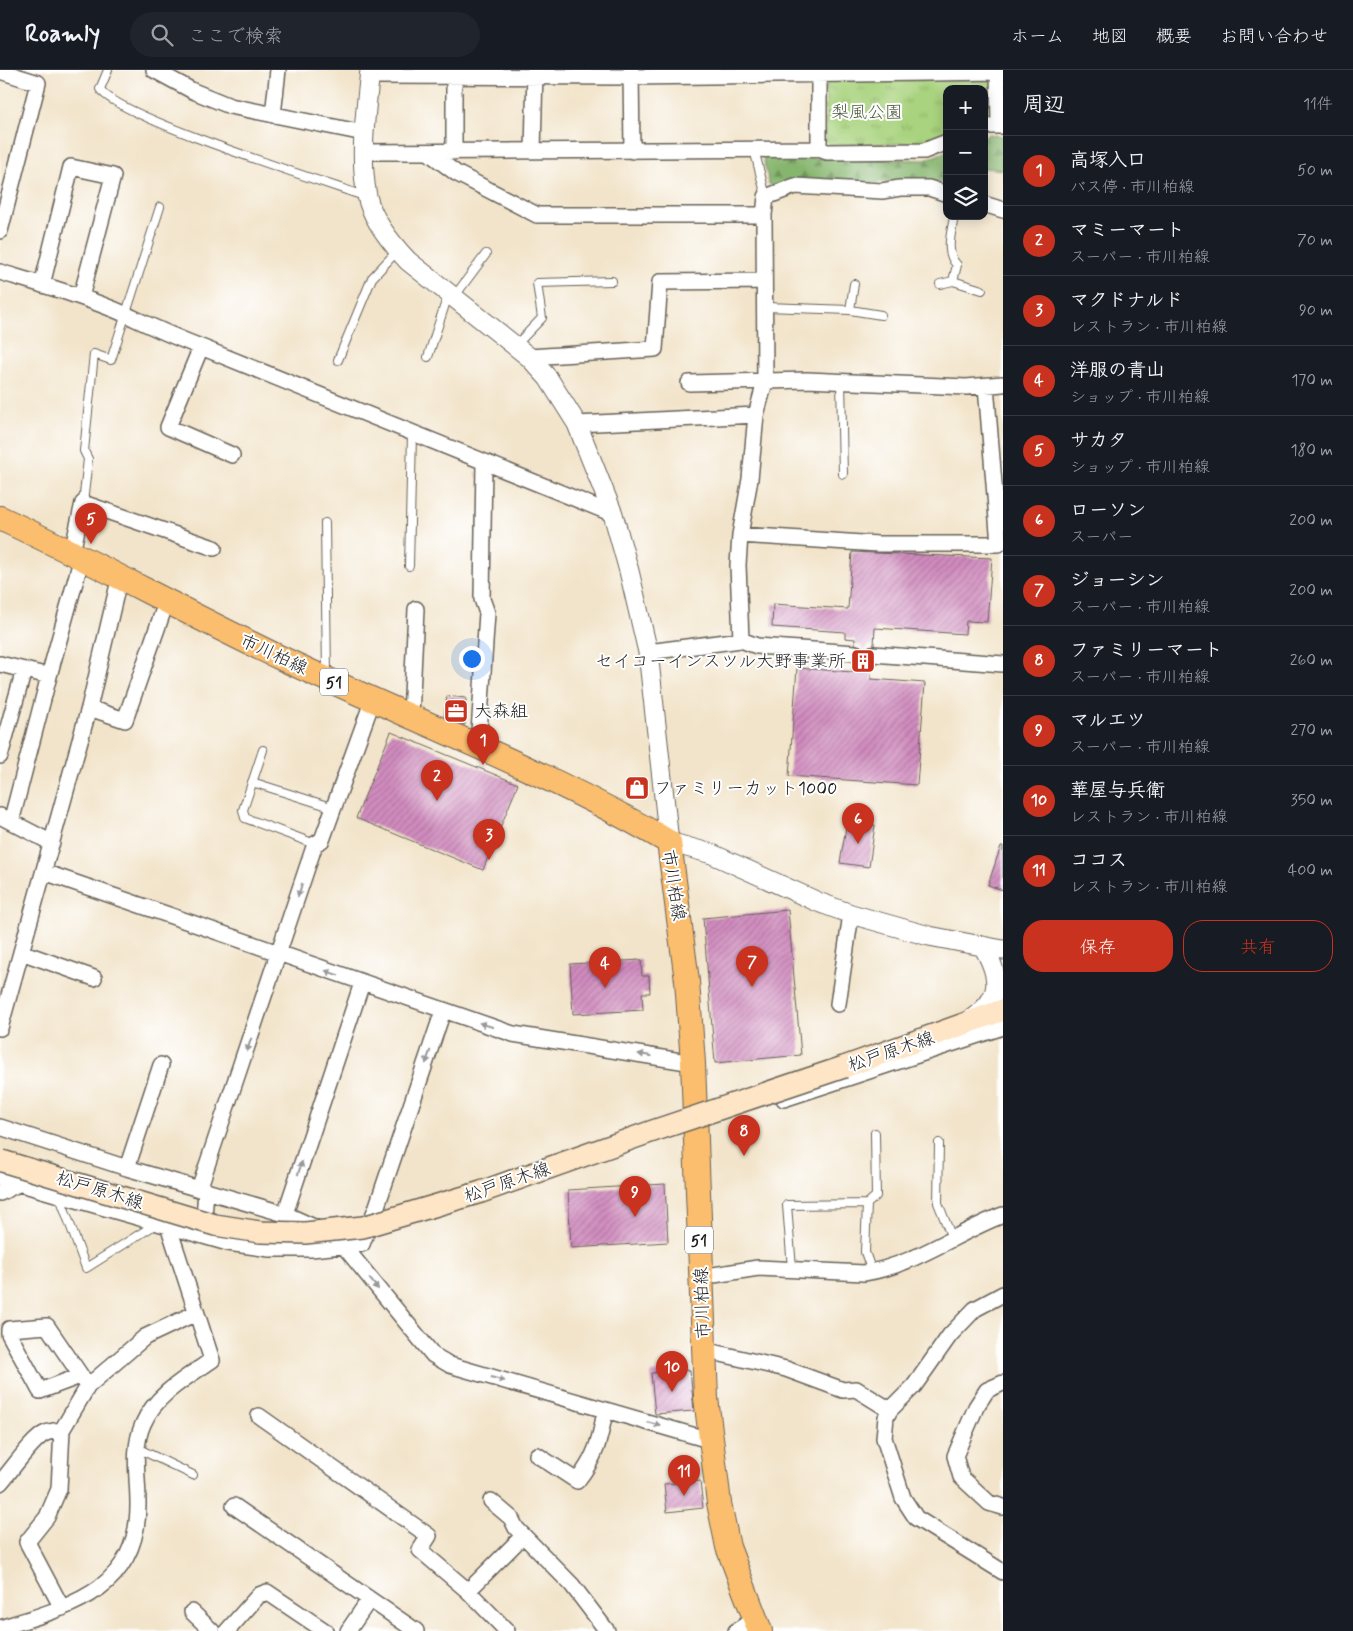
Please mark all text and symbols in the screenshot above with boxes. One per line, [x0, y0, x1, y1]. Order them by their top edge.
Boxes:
search box [130, 12, 480, 57]
text: Roamly [25, 19, 100, 50]
icon: search [148, 21, 176, 49]
text: ここで検索 [188, 24, 283, 49]
text: ホーム [1011, 25, 1064, 49]
text: 地図 [1092, 25, 1128, 49]
text: 概要 [1156, 25, 1192, 49]
text: お問い合わせ [1220, 25, 1328, 49]
map controls [943, 85, 988, 220]
button: + [943, 85, 988, 130]
text: 周辺 [1023, 91, 1065, 119]
text: 11件 [1303, 94, 1333, 115]
park label: 梨風公園 [831, 101, 903, 125]
button: − [943, 130, 988, 175]
text: 高塚入口 [1070, 148, 1146, 173]
text: 1 [1035, 160, 1043, 181]
text: 50 m [1297, 160, 1333, 181]
button: layers [943, 175, 988, 220]
text: バス停 · 市川柏線 [1070, 177, 1194, 198]
text: マミーマート [1070, 218, 1185, 243]
text: 2 [1035, 230, 1043, 251]
text: 70 m [1297, 230, 1333, 251]
text: スーパー · 市川柏線 [1070, 247, 1210, 268]
text: マクドナルド [1070, 288, 1183, 313]
text: 3 [1035, 300, 1043, 321]
text: 90 m [1299, 300, 1333, 321]
text: レストラン · 市川柏線 [1070, 317, 1228, 338]
text: 洋服の青山 [1070, 358, 1165, 383]
text: 4 [1034, 370, 1044, 391]
text: 170 m [1291, 370, 1333, 391]
text: ショップ · 市川柏線 [1070, 387, 1210, 408]
text: サカタ [1070, 428, 1127, 453]
text: 5 [1034, 440, 1044, 461]
text: 180 m [1290, 440, 1333, 461]
text: ショップ · 市川柏線 [1070, 457, 1210, 478]
text: ローソン [1070, 498, 1146, 523]
pin: 5 [75, 503, 107, 544]
text: 6 [1035, 510, 1043, 531]
text: 200 m [1289, 510, 1333, 531]
text: スーパー [1070, 527, 1133, 548]
text: ジョーシン [1070, 568, 1165, 593]
text: 7 [1034, 580, 1044, 601]
text: 200 m [1289, 580, 1333, 601]
text: スーパー · 市川柏線 [1070, 597, 1210, 618]
street label: 市川柏線 [236, 629, 311, 681]
text: ファミリーマート [1070, 638, 1223, 663]
your location [459, 646, 485, 672]
building icon: セイコーインスツル大野事業所 [850, 648, 876, 674]
place label: セイコーインスツル大野事業所 [595, 650, 846, 674]
text: 8 [1034, 650, 1044, 671]
text: 260 m [1290, 650, 1333, 671]
text: スーパー · 市川柏線 [1070, 667, 1210, 688]
road number: 51 [320, 668, 348, 696]
office icon: 大森組 [443, 698, 469, 724]
place label: 大森組 [474, 700, 528, 724]
text: マルエツ [1070, 708, 1146, 733]
text: 9 [1035, 720, 1043, 741]
text: 270 m [1290, 720, 1333, 741]
pin: 1 [467, 724, 499, 765]
text: スーパー · 市川柏線 [1070, 737, 1210, 758]
pin: 2 [421, 760, 453, 801]
shop icon: ファミリーカット1000 [624, 775, 650, 801]
place label: ファミリーカット1000 [654, 777, 837, 801]
text: 華屋与兵衛 [1070, 778, 1165, 803]
text: 10 [1031, 790, 1047, 811]
text: 350 m [1291, 790, 1333, 811]
pin: 6 [842, 803, 874, 844]
text: レストラン · 市川柏線 [1070, 807, 1228, 828]
pin: 3 [473, 819, 505, 860]
street label: 市川柏線 [656, 848, 690, 923]
text: ココス [1070, 848, 1127, 873]
text: 11 [1032, 860, 1046, 881]
text: 400 m [1288, 860, 1333, 881]
text: レストラン · 市川柏線 [1070, 877, 1228, 898]
one-way arrow [296, 883, 303, 898]
button: 保存 [1023, 920, 1173, 972]
button: 共有 [1183, 920, 1333, 972]
pin: 7 [736, 946, 768, 987]
pin: 4 [589, 947, 621, 988]
one-way arrow [324, 968, 339, 976]
one-way arrow [478, 1021, 493, 1029]
street label: 松戸原木線 [845, 1026, 938, 1078]
one-way arrow [245, 1037, 252, 1052]
one-way arrow [423, 1050, 431, 1065]
one-way arrow [637, 1051, 653, 1059]
pin: 8 [728, 1115, 760, 1156]
street label: 松戸原木線 [461, 1157, 554, 1209]
one-way arrow [297, 1160, 305, 1175]
street label: 松戸原木線 [53, 1166, 146, 1216]
pin: 9 [619, 1176, 651, 1217]
road number: 51 [685, 1226, 713, 1254]
street label: 市川柏線 [690, 1267, 716, 1339]
one-way arrow [368, 1277, 379, 1290]
pin: 10 [656, 1351, 688, 1392]
one-way arrow [491, 1375, 506, 1383]
one-way arrow [647, 1420, 662, 1428]
pin: 11 [668, 1455, 700, 1496]

